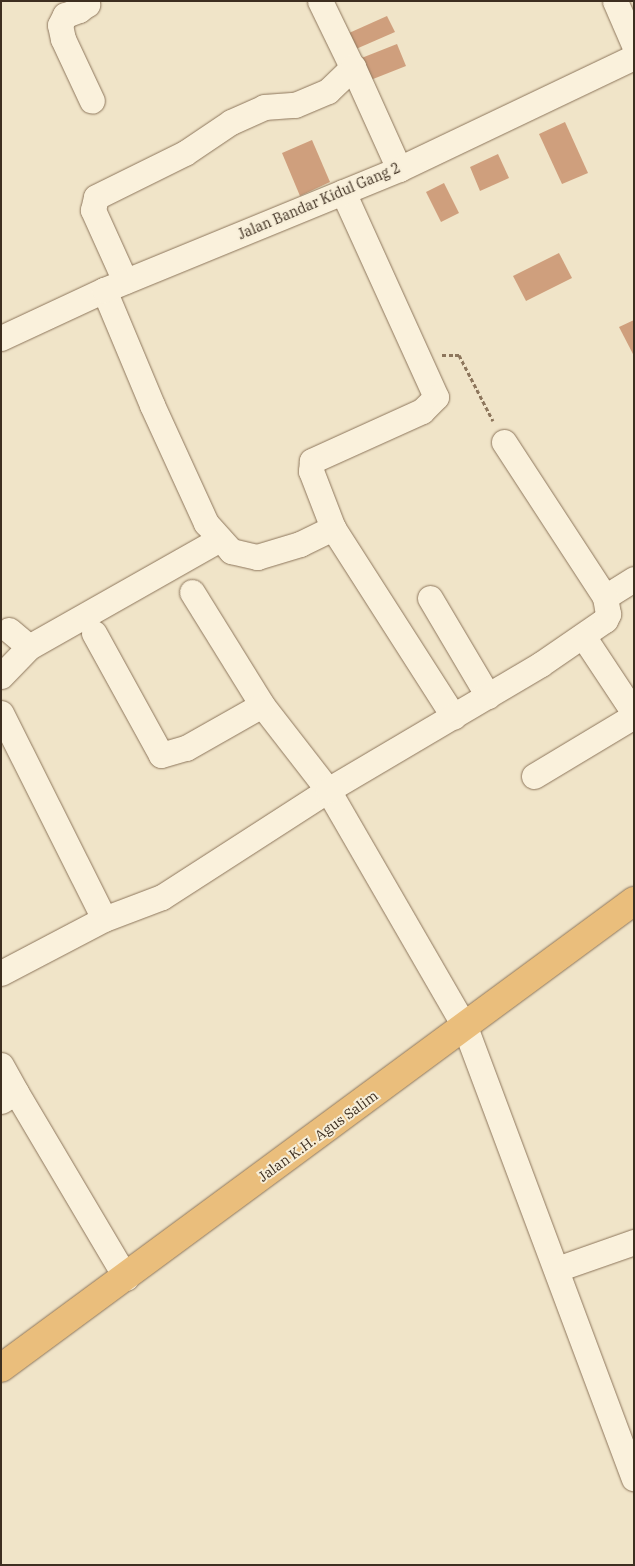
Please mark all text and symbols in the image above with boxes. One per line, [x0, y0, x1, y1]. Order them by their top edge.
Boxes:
street label: Jalan Bandar Kidul Gang 2 [235, 159, 403, 243]
street label: Jalan K.H. Agus Salim [255, 1087, 381, 1185]

